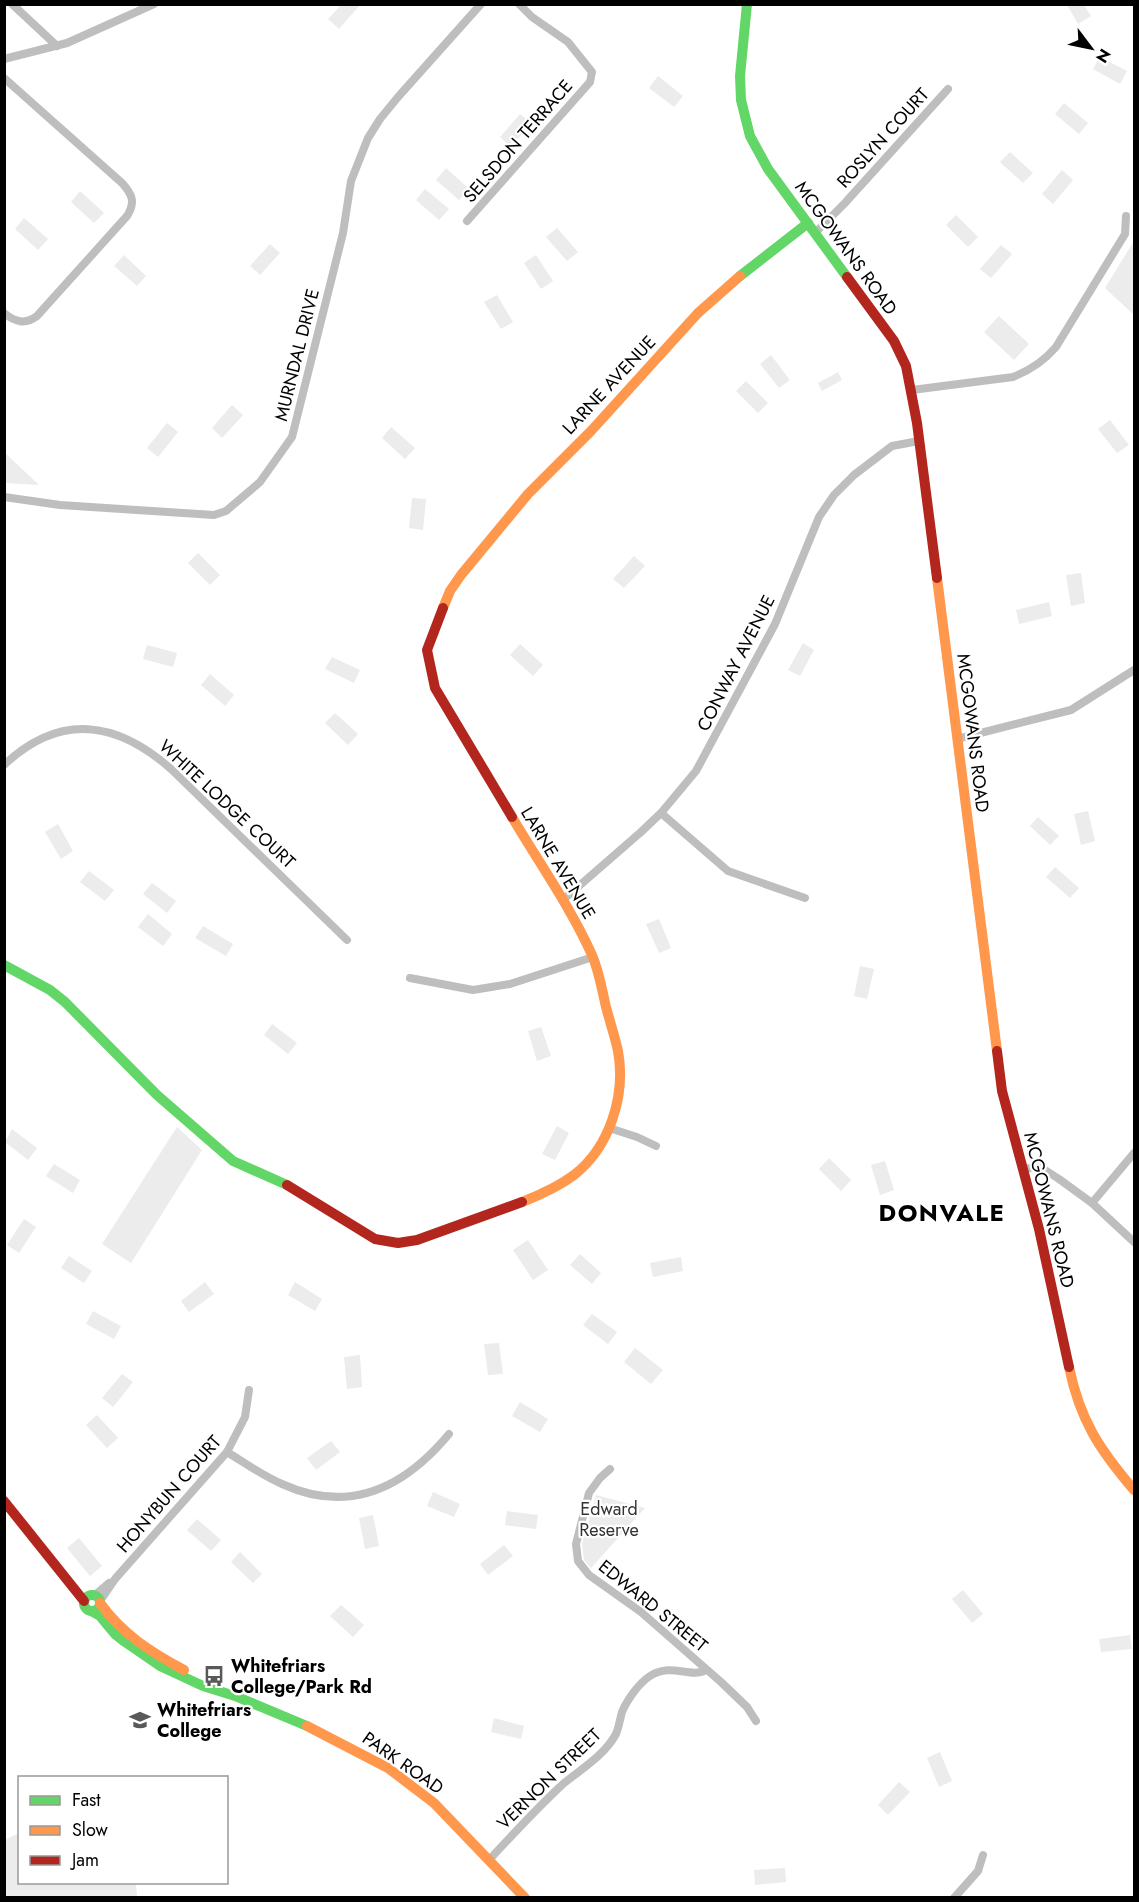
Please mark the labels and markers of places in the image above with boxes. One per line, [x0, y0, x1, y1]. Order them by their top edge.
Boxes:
place label: Whitefriars College/Park Rd [231, 1653, 372, 1700]
bus stop icon: Whitefriars College/Park Rd [202, 1664, 226, 1688]
place label: Whitefriars College [157, 1697, 251, 1744]
school or university icon: Whitefriars College [128, 1708, 152, 1732]

